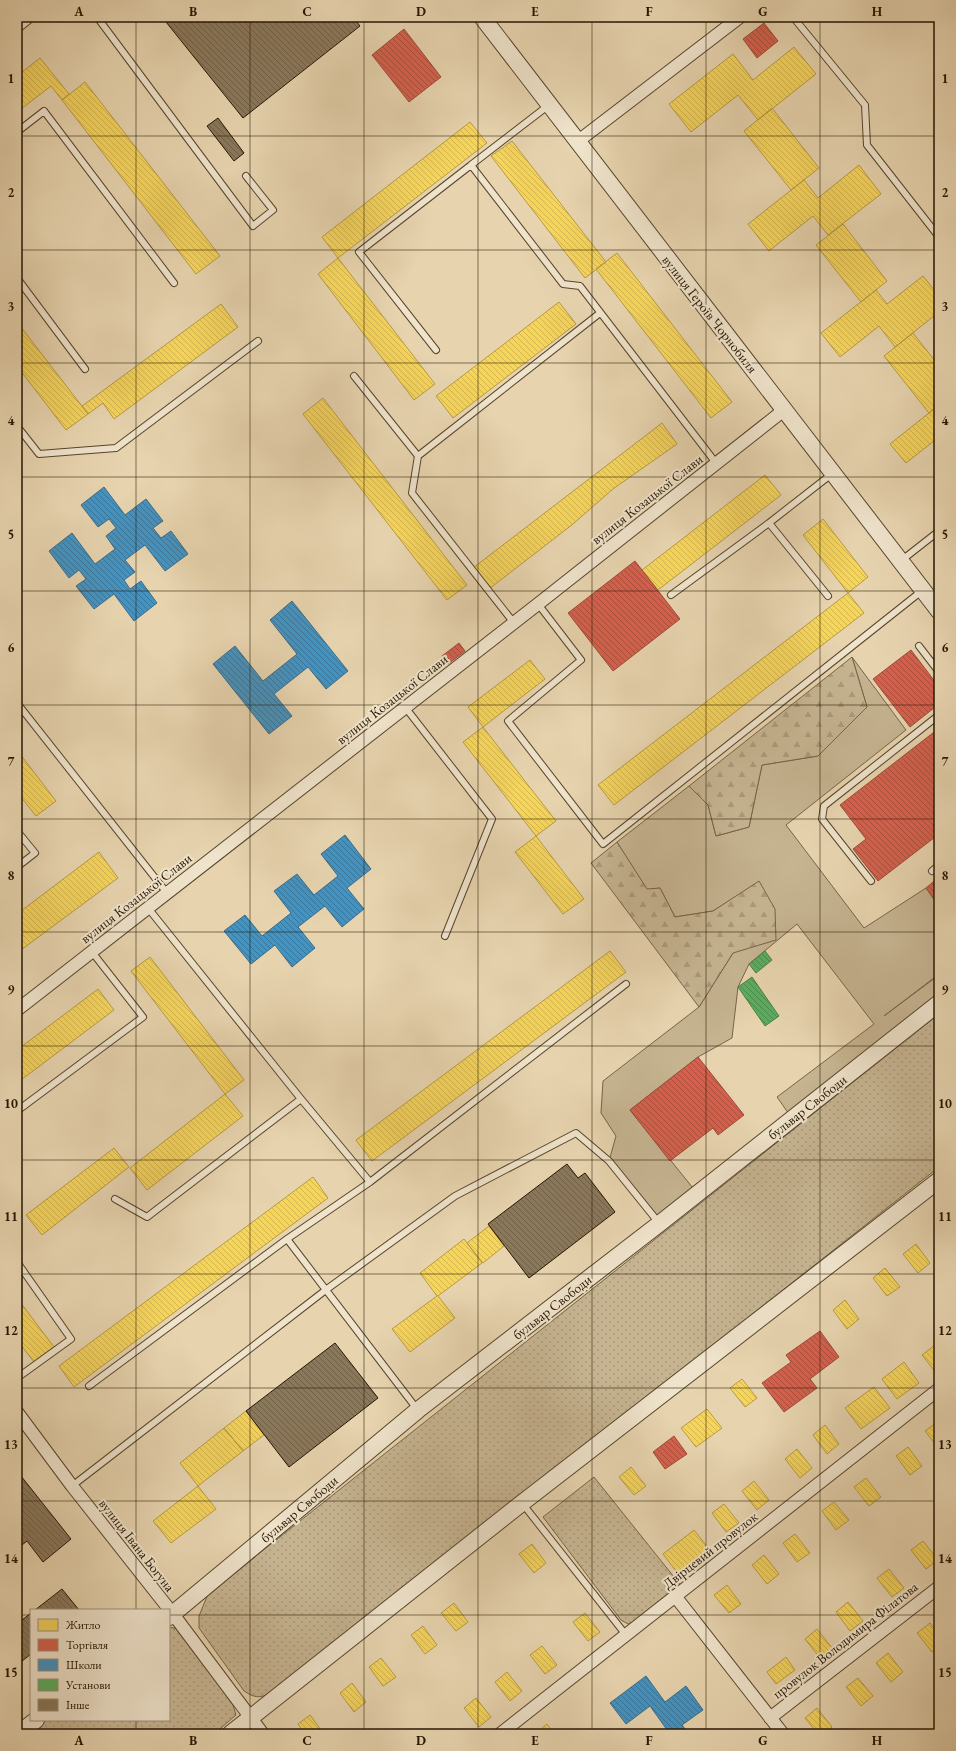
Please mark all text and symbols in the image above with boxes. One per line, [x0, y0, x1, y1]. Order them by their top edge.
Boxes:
text: A [73, 3, 84, 20]
text: B [189, 3, 197, 20]
text: C [302, 3, 312, 20]
text: D [416, 3, 426, 20]
text: E [531, 3, 539, 20]
text: F [645, 3, 653, 20]
text: G [758, 3, 768, 20]
text: H [872, 3, 883, 20]
text: 1 [8, 70, 15, 87]
text: 1 [942, 70, 949, 87]
text: 2 [8, 184, 15, 201]
text: 2 [942, 184, 949, 201]
street label: вулиця Героїв Чорнобиля [658, 251, 762, 377]
text: 3 [8, 298, 15, 315]
text: 3 [942, 298, 949, 315]
text: 4 [8, 412, 15, 429]
text: 4 [942, 412, 949, 429]
street label: вулиця Козацької Слави [588, 450, 707, 548]
text: 5 [8, 526, 14, 543]
text: 5 [942, 526, 948, 543]
text: 6 [8, 639, 15, 656]
text: 6 [942, 639, 949, 656]
street label: вулиця Козацької Слави [333, 650, 452, 748]
text: 7 [8, 753, 15, 770]
text: 7 [942, 753, 949, 770]
street label: вулиця Козацької Слави [77, 849, 196, 947]
text: 8 [8, 867, 15, 884]
text: 8 [942, 867, 949, 884]
text: 9 [8, 981, 15, 998]
text: 9 [942, 981, 949, 998]
street label: бульвар Свободи [764, 1070, 851, 1144]
text: 10 [4, 1095, 18, 1112]
text: 10 [938, 1095, 952, 1112]
text: 11 [4, 1208, 18, 1225]
text: 11 [938, 1208, 952, 1225]
street label: бульвар Свободи [509, 1270, 596, 1344]
text: 12 [4, 1322, 18, 1339]
text: 12 [938, 1322, 952, 1339]
text: 13 [4, 1436, 18, 1453]
text: 13 [938, 1436, 952, 1453]
street label: бульвар Свободи [257, 1471, 342, 1547]
street label: вулиця Івана Богуна [95, 1495, 179, 1595]
street label: Двірцевий провулок [659, 1507, 761, 1593]
text: 14 [4, 1550, 18, 1567]
text: 14 [938, 1550, 952, 1567]
street label: провулок Володимира Філатова [769, 1577, 922, 1702]
legend [30, 1609, 170, 1721]
text: Житло [65, 1617, 101, 1633]
text: Торгівля [66, 1637, 109, 1653]
text: Школи [66, 1657, 102, 1673]
text: 15 [4, 1664, 18, 1681]
text: 15 [938, 1664, 952, 1681]
text: Установи [65, 1677, 111, 1693]
text: Інше [66, 1697, 90, 1713]
text: A [73, 1732, 84, 1749]
text: B [189, 1732, 197, 1749]
text: C [302, 1732, 312, 1749]
text: D [416, 1732, 426, 1749]
text: E [531, 1732, 539, 1749]
text: F [645, 1732, 653, 1749]
text: G [758, 1732, 768, 1749]
text: H [872, 1732, 883, 1749]

